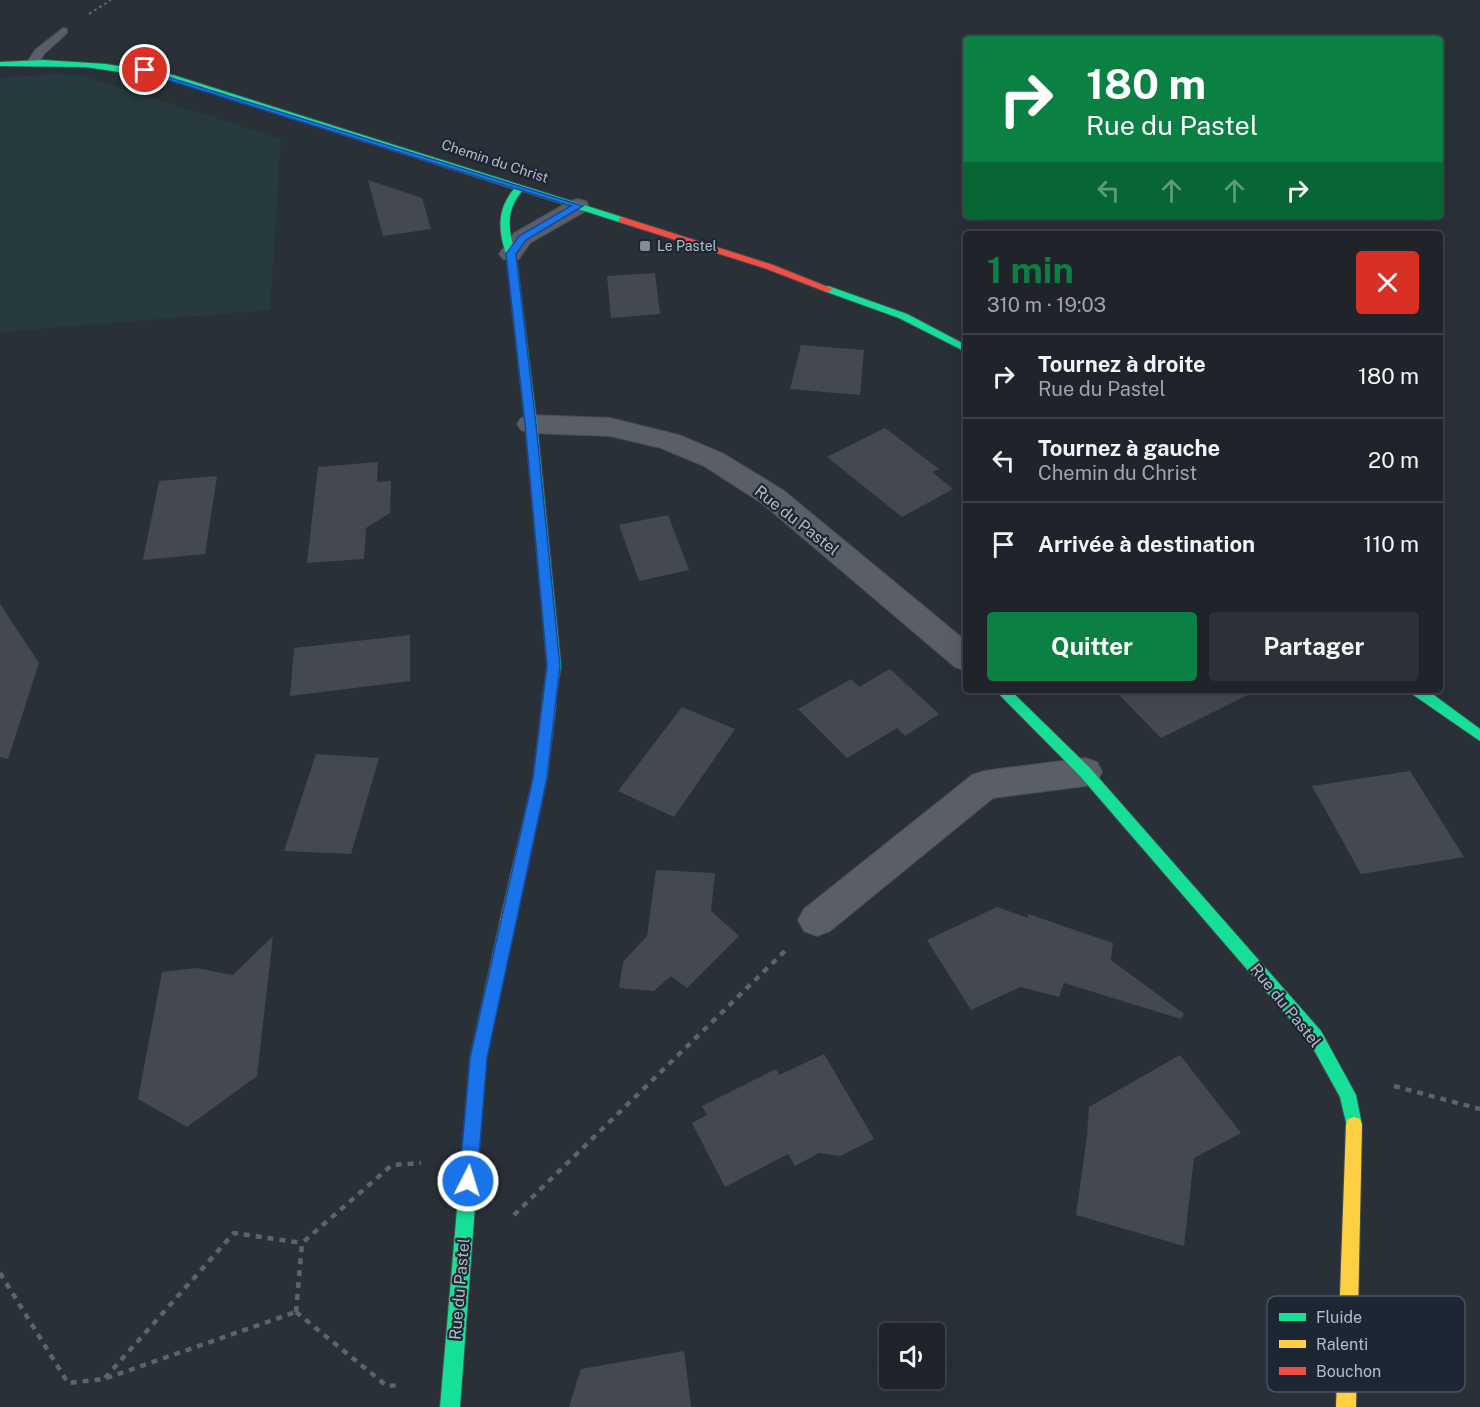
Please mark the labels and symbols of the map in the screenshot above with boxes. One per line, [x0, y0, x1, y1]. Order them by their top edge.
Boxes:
pin [119, 44, 170, 95]
street label: Chemin du Christ [439, 136, 551, 186]
place label: Le Pastel [657, 238, 717, 254]
marker: Le Pastel [638, 239, 652, 253]
street label: Rue du Pastel [751, 482, 843, 559]
street label: Rue du Pastel [1246, 960, 1325, 1051]
position arrow [436, 1149, 500, 1213]
street label: Rue du Pastel [446, 1237, 473, 1341]
legend [1267, 1296, 1465, 1392]
text: Fluide [1316, 1308, 1362, 1327]
text: Ralenti [1316, 1335, 1368, 1354]
text: Bouchon [1316, 1362, 1381, 1381]

